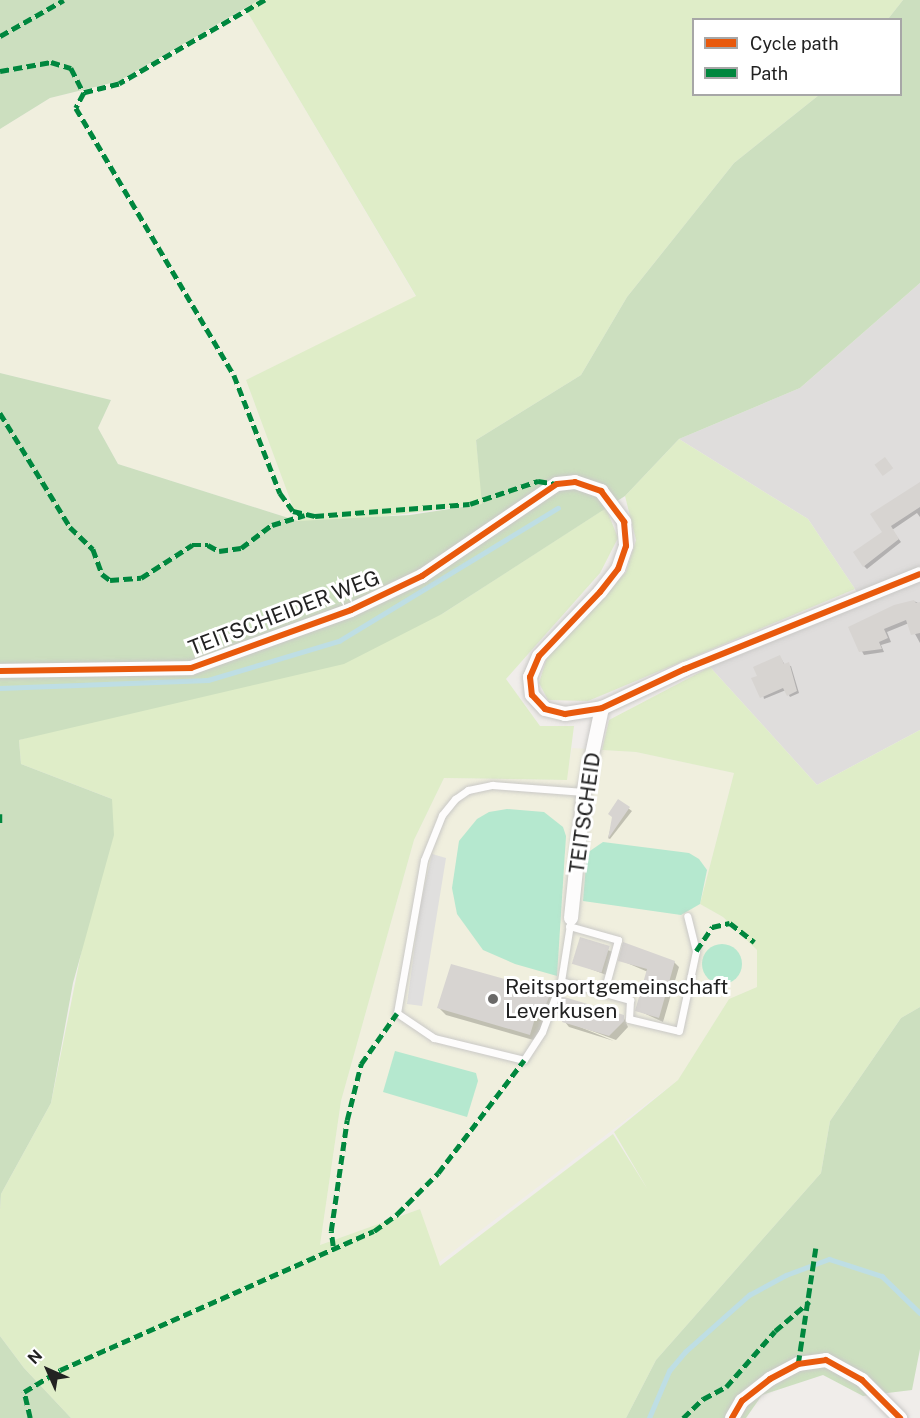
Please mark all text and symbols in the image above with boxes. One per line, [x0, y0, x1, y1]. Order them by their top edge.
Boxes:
legend [692, 18, 902, 96]
text: Cycle path [750, 33, 839, 54]
text: Path [750, 63, 788, 84]
street label: TEITSCHEIDER WEG [185, 565, 383, 661]
street label: TEITSCHEID [564, 751, 606, 875]
place label: Reitsportgemeinschaft Leverkusen [505, 974, 729, 1024]
marker: Reitsportgemeinschaft Leverkusen [486, 992, 500, 1006]
north arrow [18, 1340, 78, 1400]
text: N [24, 1346, 46, 1368]

